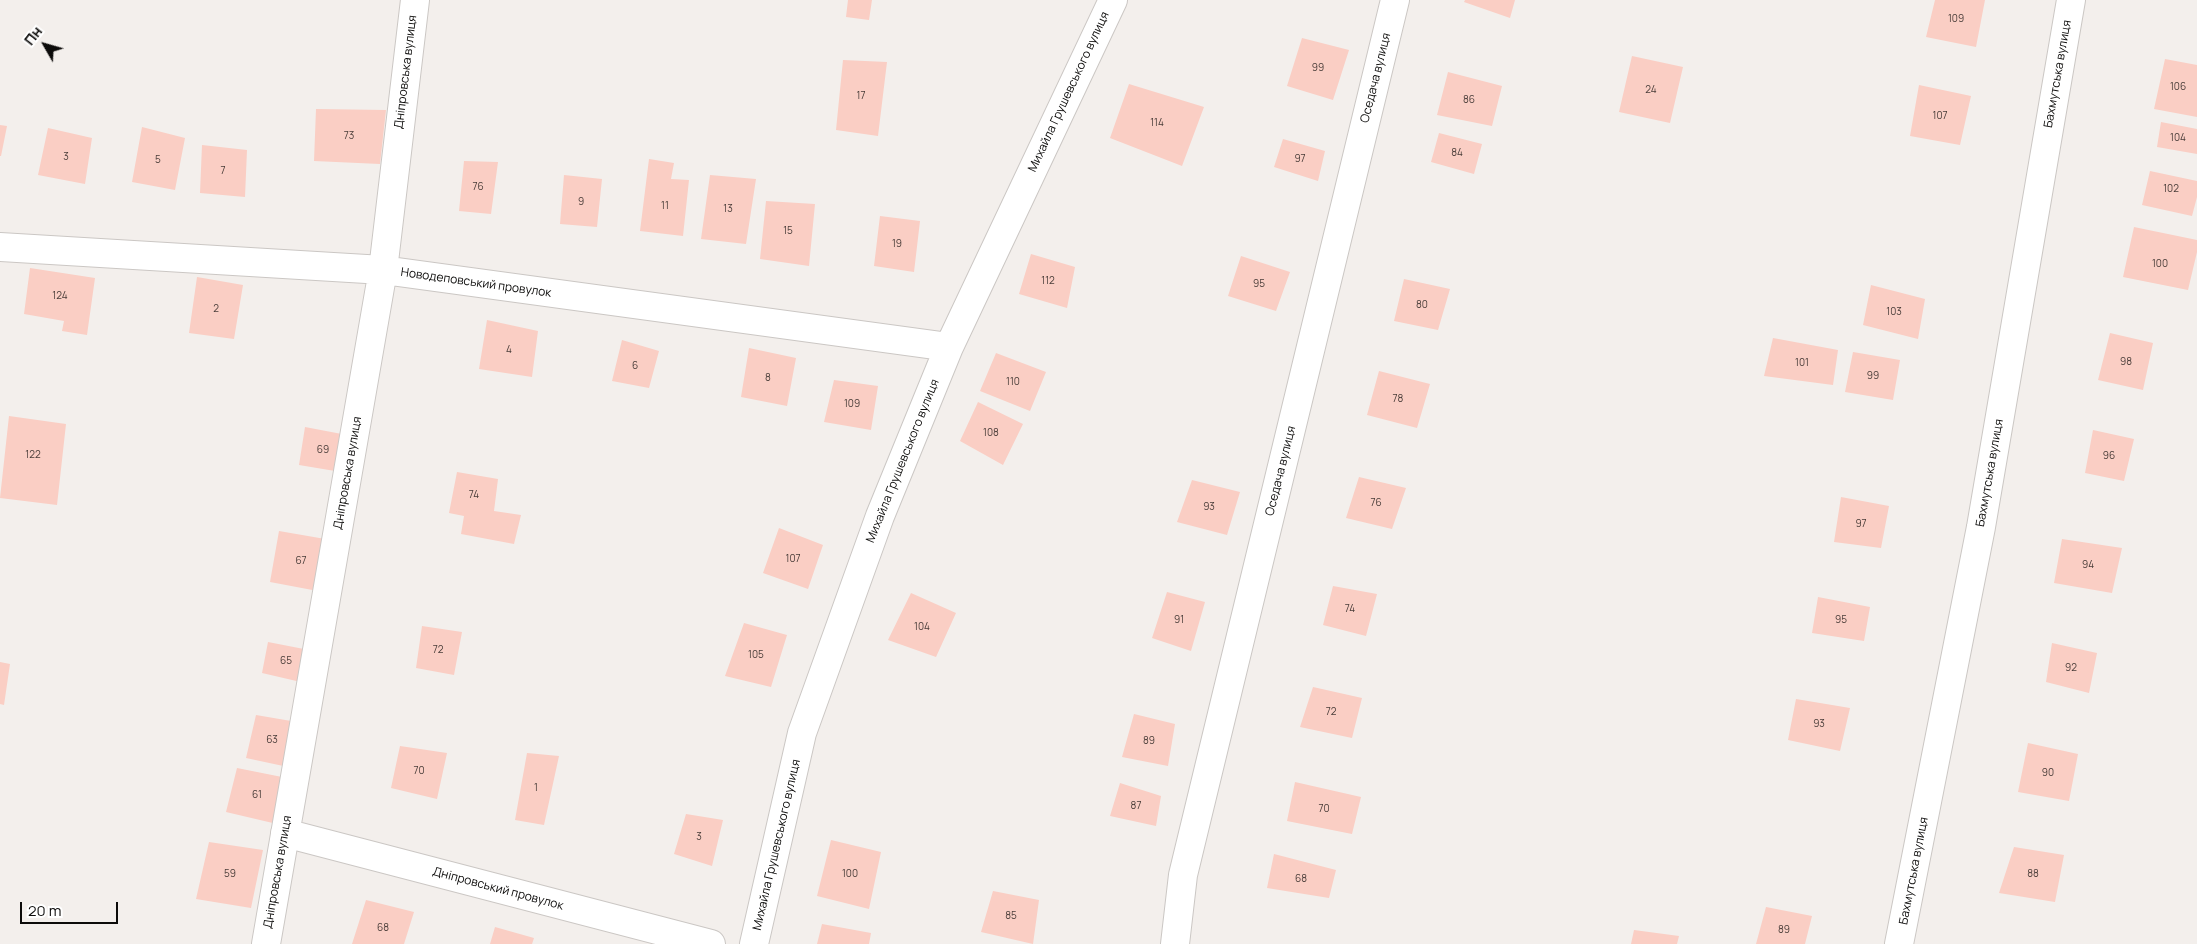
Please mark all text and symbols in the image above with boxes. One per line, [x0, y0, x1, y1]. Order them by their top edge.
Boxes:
street label: Михайла Грушевського вулиця [1025, 10, 1113, 174]
house number: 109 [1948, 13, 1964, 25]
street label: Дніпровська вулиця [392, 14, 420, 130]
street label: Бахмутська вулиця [2041, 19, 2075, 129]
north arrow [20, 20, 70, 70]
text: Пн [19, 22, 46, 49]
street label: Оседача вулиця [1358, 32, 1394, 124]
house number: 99 [1312, 62, 1324, 74]
house number: 106 [2170, 81, 2186, 93]
house number: 24 [1645, 84, 1657, 96]
house number: 17 [857, 90, 865, 102]
house number: 86 [1463, 94, 1475, 106]
house number: 107 [1932, 110, 1948, 122]
house number: 114 [1150, 117, 1164, 129]
house number: 73 [344, 130, 354, 142]
house number: 104 [2170, 132, 2186, 144]
house number: 84 [1451, 147, 1463, 159]
house number: 3 [63, 151, 69, 163]
house number: 97 [1294, 153, 1306, 165]
house number: 5 [155, 154, 161, 166]
house number: 7 [220, 165, 226, 177]
house number: 76 [472, 181, 484, 193]
house number: 102 [2163, 183, 2179, 195]
house number: 9 [578, 196, 584, 208]
house number: 11 [661, 200, 669, 212]
house number: 13 [723, 203, 733, 215]
house number: 15 [783, 225, 793, 237]
house number: 19 [892, 238, 902, 250]
house number: 100 [2152, 258, 2168, 270]
street label: Новодеповський провулок [400, 265, 552, 301]
house number: 112 [1041, 275, 1055, 287]
house number: 95 [1253, 278, 1265, 290]
house number: 124 [52, 290, 68, 302]
house number: 80 [1416, 299, 1428, 311]
house number: 2 [213, 303, 219, 315]
house number: 103 [1886, 306, 1902, 318]
house number: 4 [506, 344, 512, 356]
house number: 98 [2120, 356, 2132, 368]
house number: 101 [1795, 357, 1809, 369]
house number: 6 [632, 360, 638, 372]
house number: 99 [1867, 370, 1879, 382]
house number: 8 [765, 372, 771, 384]
house number: 110 [1006, 376, 1020, 388]
street label: Михайла Грушевського вулиця [864, 377, 942, 545]
house number: 78 [1393, 393, 1403, 405]
house number: 109 [844, 398, 860, 410]
street label: Дніпровська вулиця [331, 415, 365, 531]
street label: Бахмутська вулиця [1973, 418, 2007, 528]
street label: Оседача вулиця [1263, 425, 1299, 517]
house number: 108 [983, 427, 999, 439]
house number: 69 [317, 444, 329, 456]
house number: 122 [25, 449, 41, 461]
house number: 96 [2103, 450, 2115, 462]
house number: 74 [469, 489, 479, 501]
house number: 76 [1370, 497, 1382, 509]
house number: 93 [1203, 501, 1215, 513]
house number: 97 [1855, 518, 1867, 530]
house number: 107 [785, 553, 801, 565]
house number: 67 [295, 555, 307, 567]
house number: 94 [2082, 559, 2094, 571]
house number: 74 [1345, 603, 1355, 615]
house number: 91 [1174, 614, 1184, 626]
house number: 95 [1835, 614, 1847, 626]
house number: 104 [914, 621, 930, 633]
house number: 72 [433, 644, 443, 656]
house number: 105 [748, 649, 764, 661]
house number: 65 [280, 655, 292, 667]
house number: 92 [2065, 662, 2077, 674]
house number: 72 [1326, 706, 1336, 718]
house number: 93 [1813, 718, 1825, 730]
house number: 63 [266, 734, 278, 746]
house number: 89 [1143, 735, 1155, 747]
street label: Михайла Грушевського вулиця [750, 758, 804, 932]
house number: 70 [413, 765, 425, 777]
house number: 90 [2042, 767, 2054, 779]
house number: 1 [534, 782, 538, 794]
house number: 61 [252, 789, 262, 801]
house number: 87 [1131, 800, 1141, 812]
house number: 70 [1318, 803, 1330, 815]
street label: Дніпровська вулиця [261, 814, 295, 930]
street label: Бахмутська вулиця [1897, 816, 1931, 926]
house number: 3 [696, 831, 702, 843]
street label: Дніпровський провулок [431, 865, 565, 913]
house number: 59 [224, 868, 236, 880]
house number: 100 [842, 868, 858, 880]
house number: 88 [2027, 868, 2039, 880]
house number: 68 [1295, 873, 1307, 885]
scale bar [22, 892, 120, 924]
text: 20 m [28, 900, 61, 921]
house number: 85 [1005, 910, 1017, 922]
house number: 68 [377, 922, 389, 934]
house number: 89 [1778, 924, 1790, 936]

